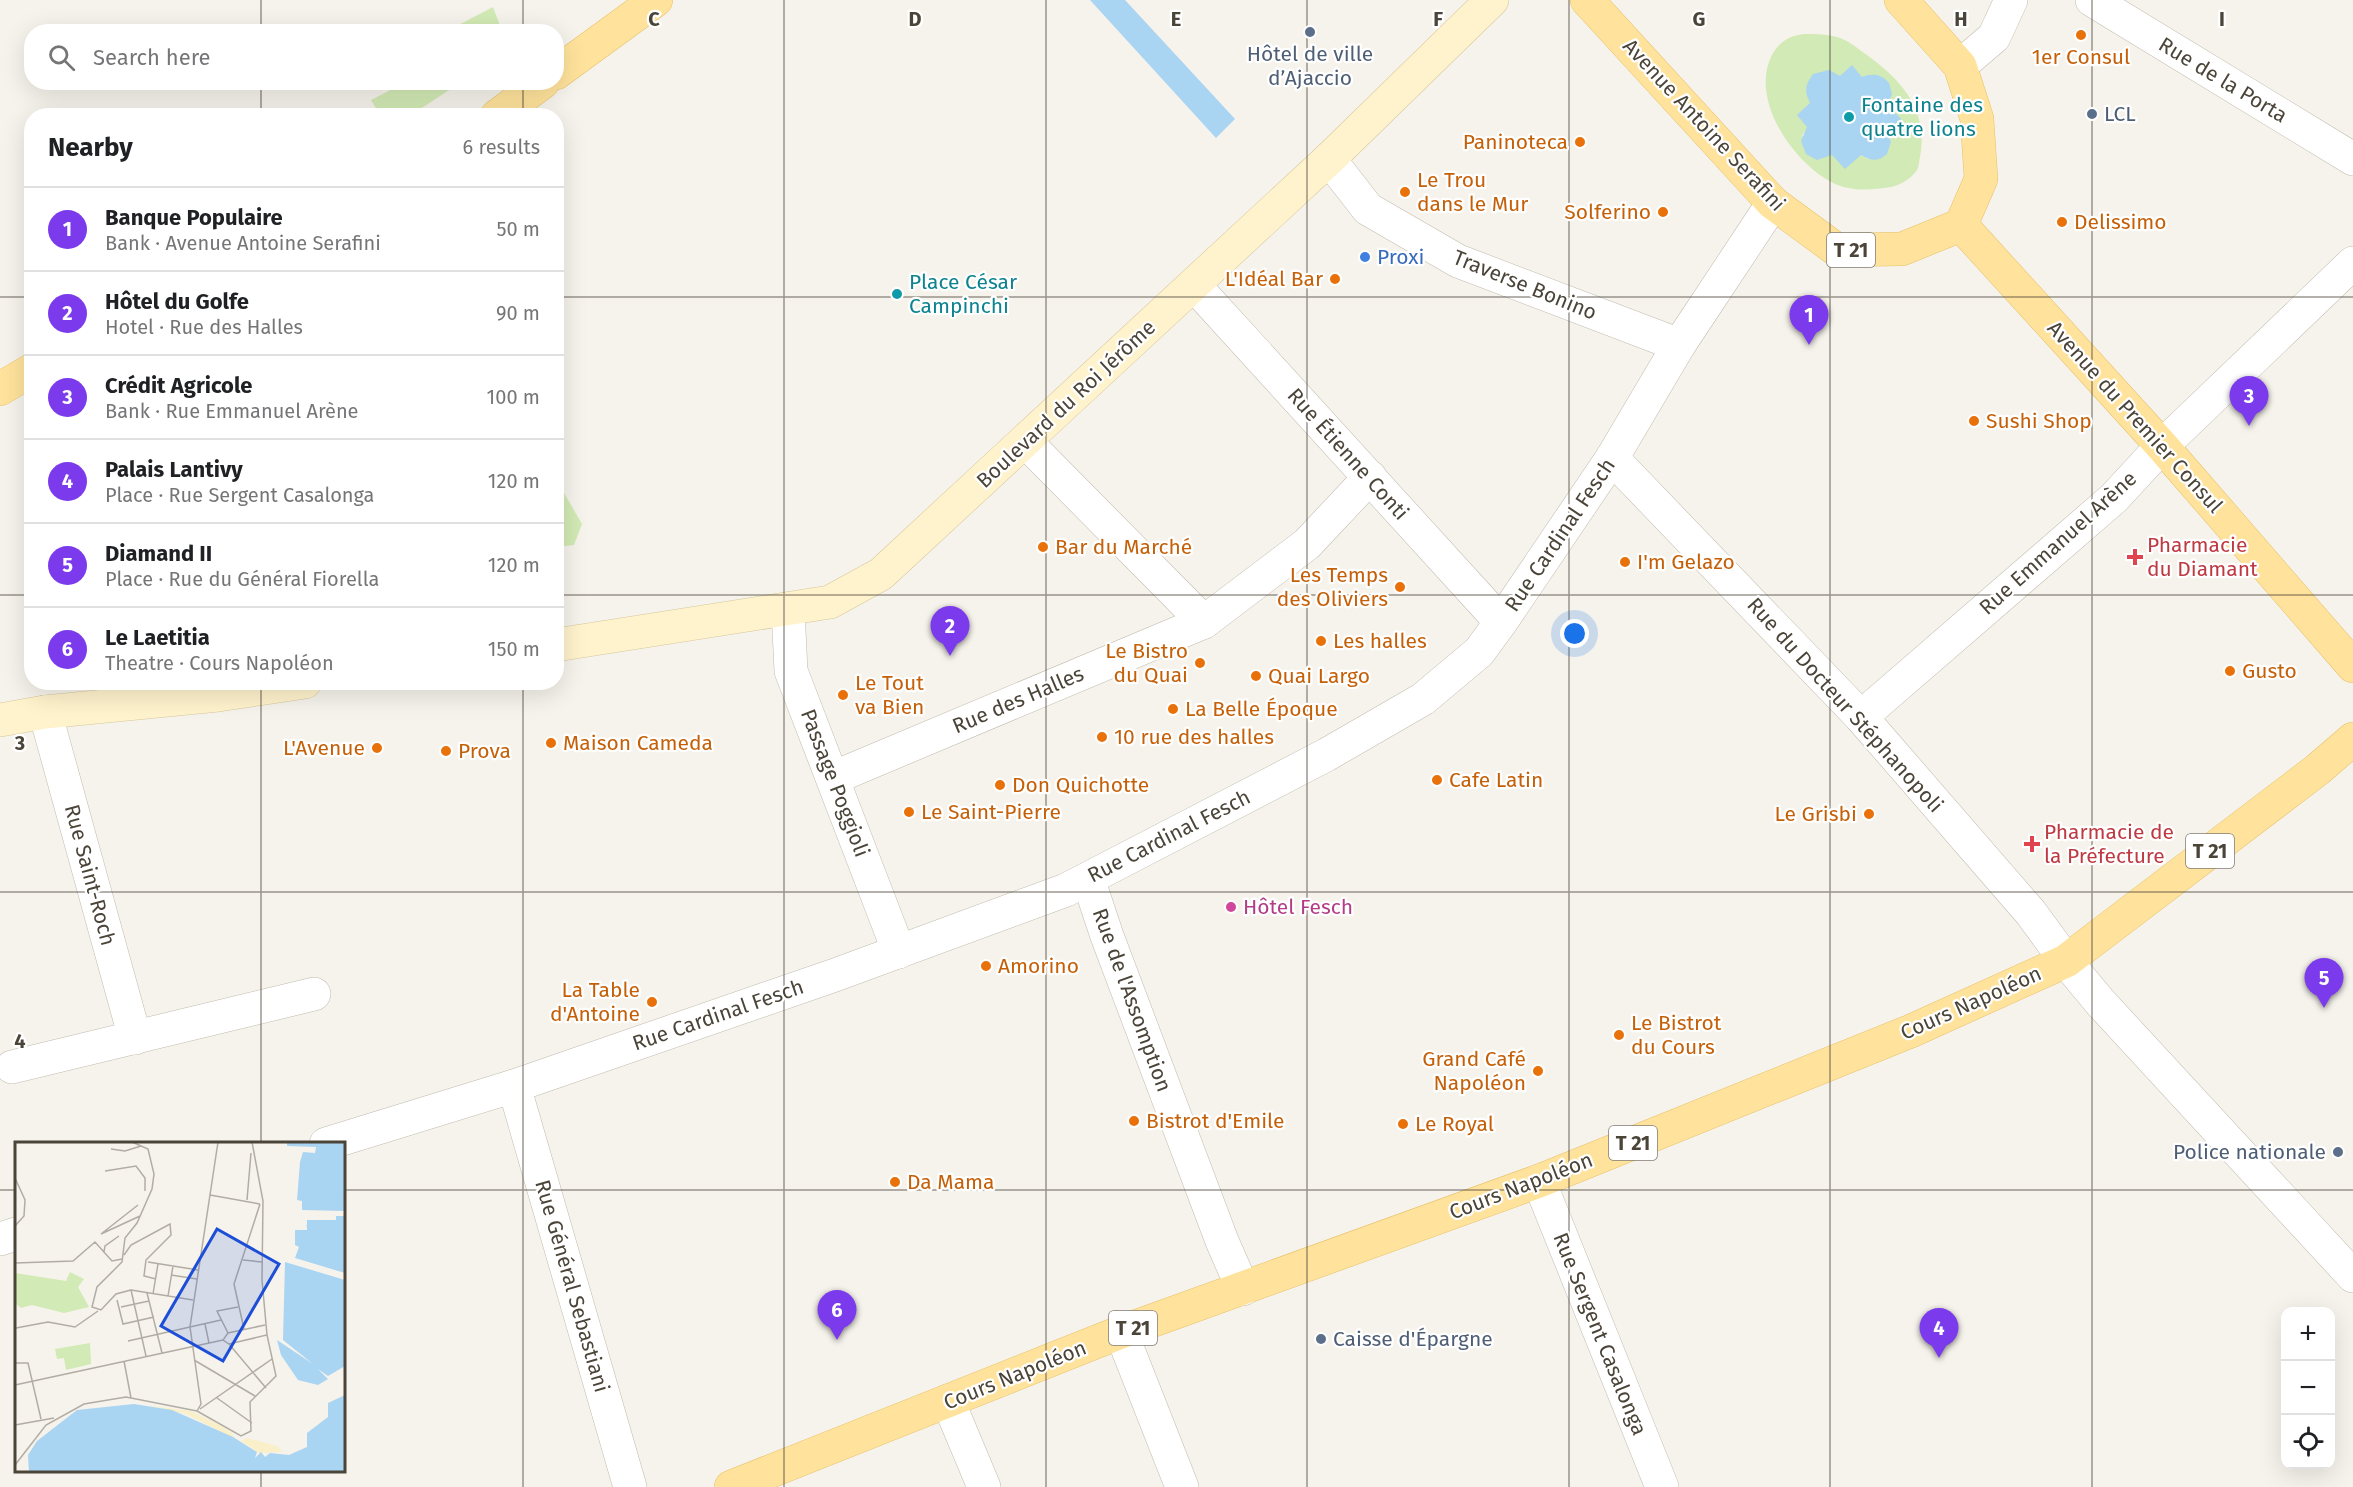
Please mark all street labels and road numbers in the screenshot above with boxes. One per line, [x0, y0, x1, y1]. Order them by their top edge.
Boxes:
street label: Rue de la Porta [2154, 31, 2292, 129]
street label: Avenue Antoine Serafini [1617, 33, 1791, 217]
road number: T 21 [1827, 233, 1875, 267]
street label: Traverse Bonino [1449, 244, 1601, 326]
street label: Boulevard du Roi Jérôme [971, 314, 1161, 494]
street label: Avenue du Premier Consul [2042, 316, 2228, 518]
street label: Rue Étienne Conti [1282, 383, 1414, 525]
street label: Rue Cardinal Fesch [1499, 453, 1621, 617]
street label: Rue Emmanuel Arène [1974, 465, 2142, 621]
street label: Rue du Docteur Stéphanopoli [1742, 592, 1948, 818]
street label: Rue des Halles [948, 661, 1088, 739]
street label: Passage Poggioli [795, 705, 875, 861]
street label: Rue Cardinal Fesch [1083, 784, 1255, 888]
street label: Rue Saint-Roch [59, 801, 121, 949]
road number: T 21 [2186, 834, 2234, 868]
street label: Rue de l'Assomption [1087, 905, 1177, 1095]
street label: Cours Napoléon [1896, 960, 2046, 1046]
street label: Rue Cardinal Fesch [629, 974, 807, 1056]
road number: T 21 [1609, 1126, 1657, 1160]
street label: Cours Napoléon [1446, 1147, 1596, 1225]
street label: Rue Général Sebastiani [529, 1177, 615, 1395]
street label: Rue Sergent Casalonga [1547, 1229, 1653, 1439]
road number: T 21 [1109, 1311, 1157, 1345]
street label: Cours Napoléon [940, 1335, 1090, 1415]

